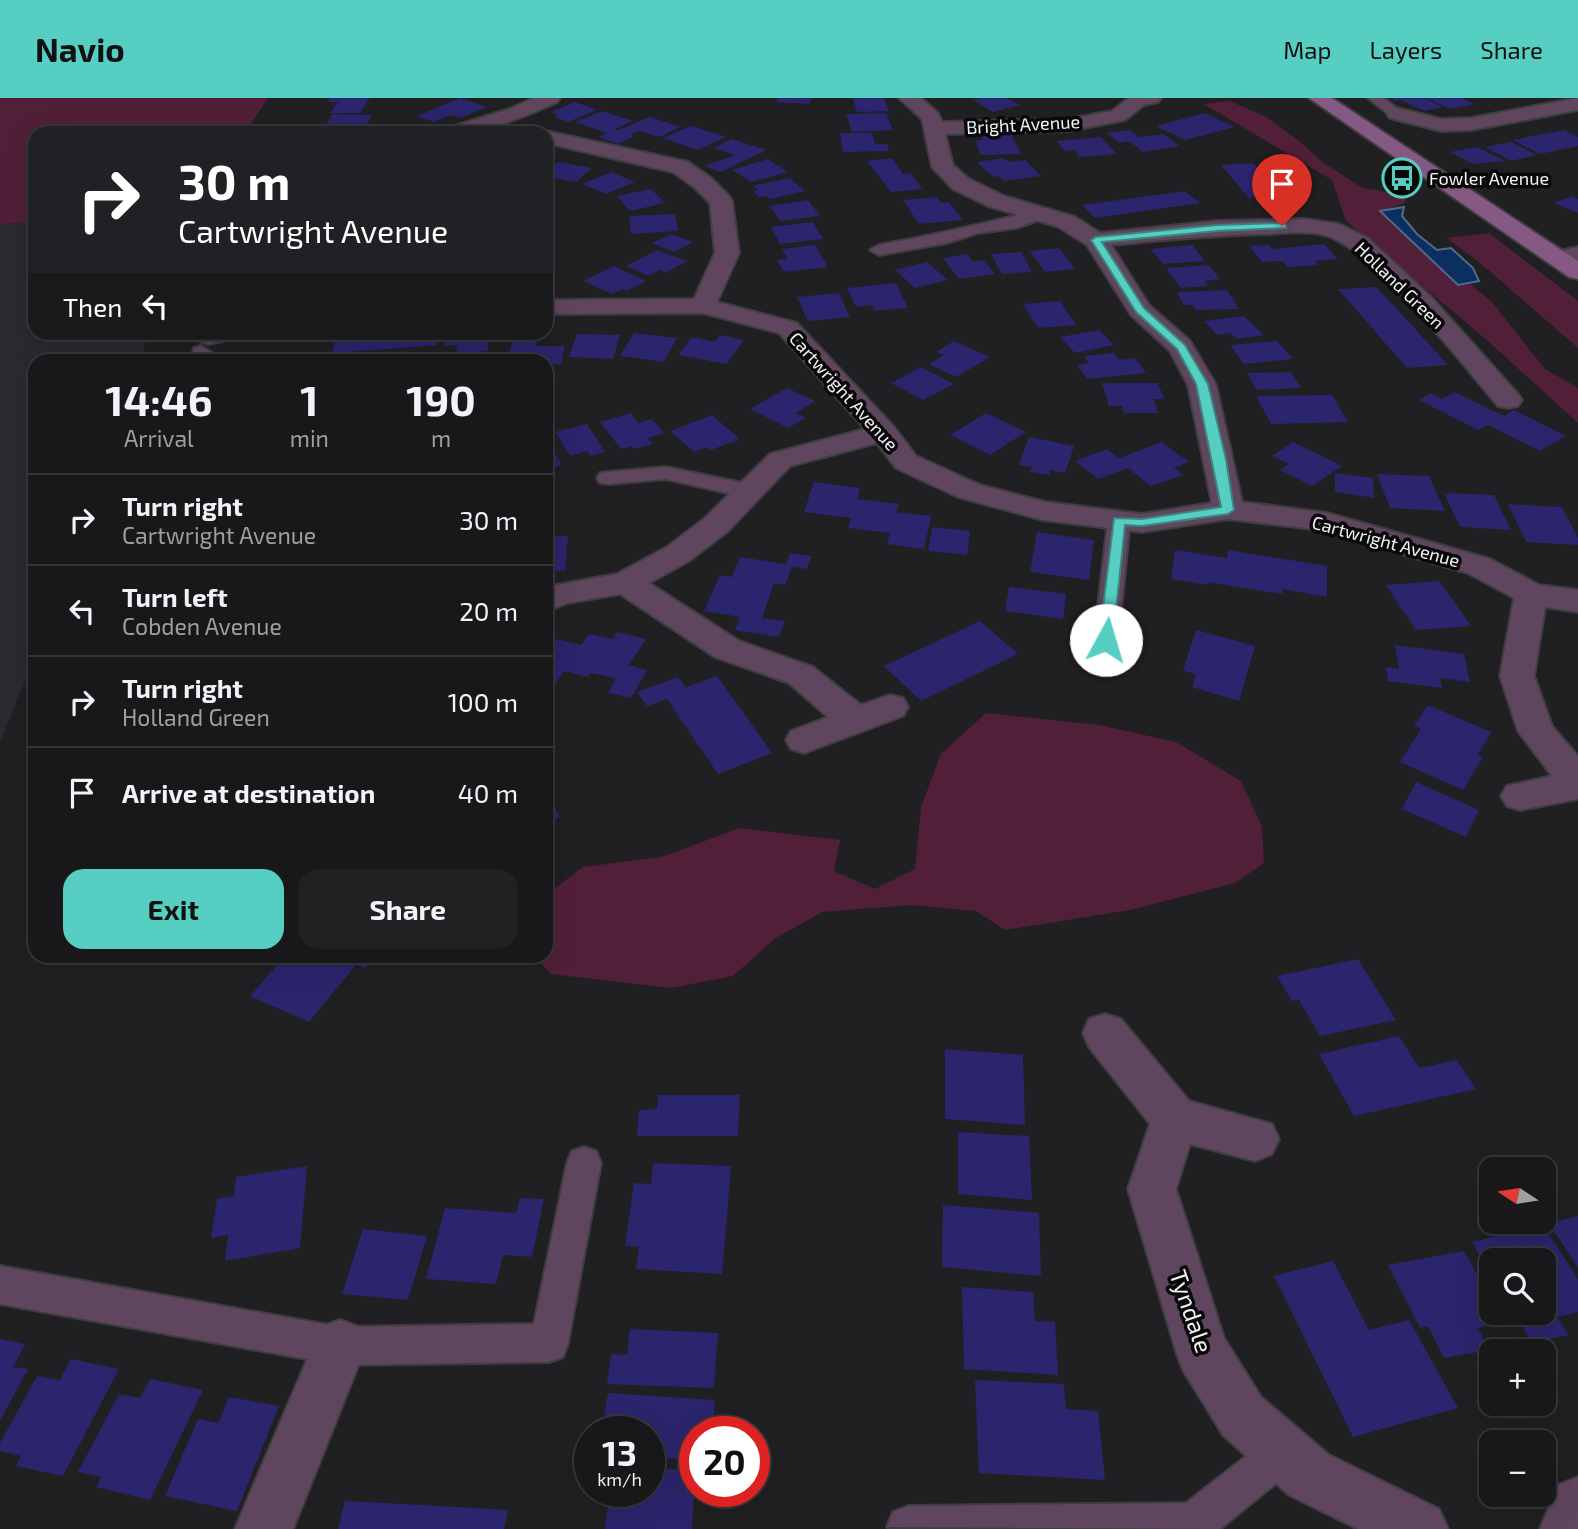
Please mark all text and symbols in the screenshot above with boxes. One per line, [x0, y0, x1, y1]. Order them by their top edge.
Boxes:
text: Navio [35, 29, 125, 69]
text: Map [1283, 35, 1331, 64]
text: Layers [1369, 35, 1442, 64]
text: Share [1480, 35, 1543, 64]
street label: Bright Avenue [965, 110, 1081, 138]
text: 30 m [178, 151, 290, 210]
icon: right [63, 154, 154, 245]
pin [1252, 154, 1312, 226]
bus stop icon: Fowler Avenue [1381, 157, 1423, 199]
icon: arrive [1263, 165, 1301, 203]
place label: Fowler Avenue [1429, 167, 1549, 189]
text: Cartwright Avenue [178, 211, 448, 249]
street label: Holland Green [1351, 237, 1449, 333]
icon: left [136, 287, 174, 325]
text: Then [63, 291, 122, 322]
street label: Cartwright Avenue [785, 327, 903, 455]
text: 14:46 [105, 374, 213, 424]
text: 1 [300, 374, 318, 424]
text: 190 [406, 374, 476, 424]
text: Arrival [124, 424, 194, 452]
text: min [290, 424, 329, 452]
text: m [431, 424, 451, 452]
text: Turn right [122, 490, 243, 521]
icon: right [63, 501, 101, 539]
text: 30 m [459, 504, 518, 535]
street label: Cartwright Avenue [1310, 511, 1462, 571]
text: Cartwright Avenue [122, 521, 316, 549]
text: Turn left [122, 581, 228, 612]
icon: left [63, 592, 101, 630]
text: 20 m [459, 595, 518, 626]
position arrow [1069, 603, 1143, 677]
text: Cobden Avenue [122, 612, 282, 640]
text: Turn right [122, 672, 243, 703]
icon: right [63, 683, 101, 721]
text: 100 m [448, 686, 518, 717]
text: Holland Green [122, 703, 270, 731]
icon: arrive [63, 774, 101, 812]
text: Arrive at destination [122, 777, 375, 808]
text: 40 m [458, 777, 518, 808]
button: Exit [63, 869, 284, 949]
button: Share [298, 869, 518, 949]
north arrow [1479, 1157, 1556, 1234]
map controls [1479, 1157, 1556, 1507]
button: search [1479, 1248, 1556, 1325]
street label: Tyndale [1164, 1266, 1220, 1356]
button: + [1479, 1339, 1556, 1416]
speed limit sign: 20 [679, 1416, 770, 1507]
button: − [1479, 1430, 1556, 1507]
text: 13 [602, 1431, 637, 1473]
text: km/h [597, 1468, 642, 1490]

